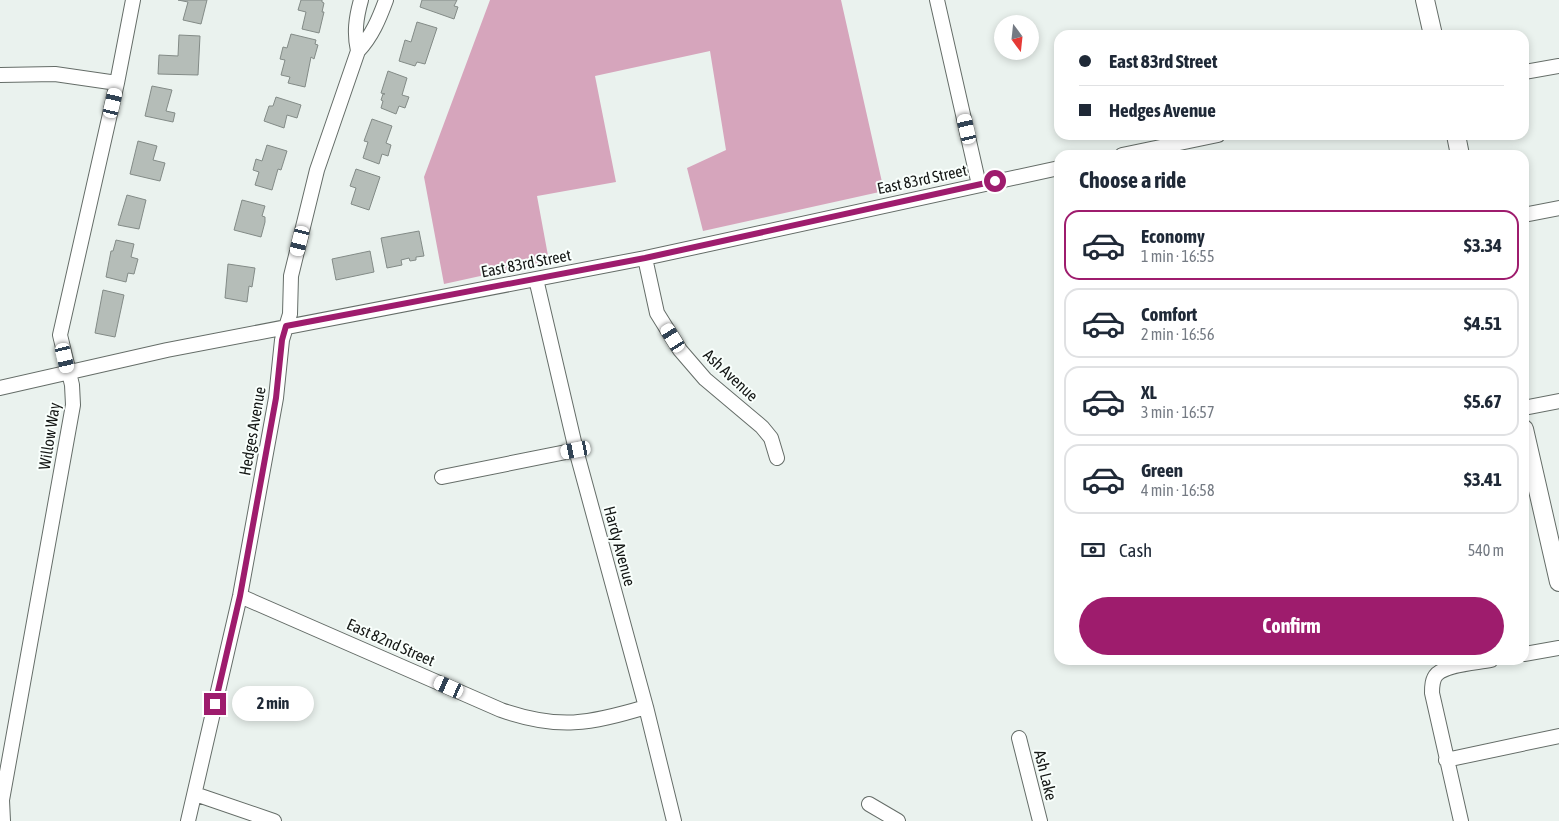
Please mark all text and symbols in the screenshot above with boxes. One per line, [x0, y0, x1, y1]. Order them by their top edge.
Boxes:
north arrow [994, 15, 1039, 60]
map controls [994, 15, 1039, 60]
text: East 83rd Street [1109, 50, 1217, 72]
car [102, 87, 123, 119]
text: Hedges Avenue [1109, 99, 1216, 121]
car [956, 113, 977, 145]
street label: East 83rd Street [875, 161, 969, 197]
text: Choose a ride [1079, 167, 1186, 193]
route start [984, 170, 1006, 192]
icon: car [1081, 223, 1126, 268]
car [289, 225, 310, 257]
text: Economy [1141, 225, 1205, 247]
text: $3.34 [1464, 234, 1502, 256]
street label: East 83rd Street [479, 245, 573, 281]
text: 1 min · 16:55 [1141, 247, 1214, 265]
icon: car [1081, 301, 1126, 346]
text: Comfort [1141, 303, 1197, 325]
text: $4.51 [1464, 312, 1502, 334]
car [658, 321, 687, 355]
text: 2 min · 16:56 [1141, 325, 1214, 343]
car [54, 342, 75, 374]
street label: Ash Avenue [700, 345, 762, 405]
icon: car [1081, 379, 1126, 424]
text: XL [1141, 381, 1157, 403]
street label: Hedges Avenue [235, 385, 270, 477]
text: $5.67 [1464, 390, 1502, 412]
street label: Willow Way [35, 401, 64, 471]
text: 3 min · 16:57 [1141, 403, 1214, 421]
car [559, 440, 592, 460]
icon: car [1081, 457, 1126, 502]
text: Green [1141, 459, 1183, 481]
text: $3.41 [1464, 468, 1502, 490]
text: 4 min · 16:58 [1141, 481, 1214, 499]
street label: Hardy Avenue [600, 504, 639, 588]
icon: cash [1079, 536, 1107, 564]
text: Cash [1119, 539, 1152, 561]
text: 540 m [1468, 541, 1504, 559]
button: Confirm [1079, 597, 1504, 655]
street label: East 82nd Street [344, 615, 438, 670]
car [432, 674, 465, 700]
callout: 2 min [232, 686, 315, 722]
route end [204, 693, 226, 715]
text: 2 min [257, 694, 289, 712]
street label: Ash Lake [1031, 748, 1061, 802]

